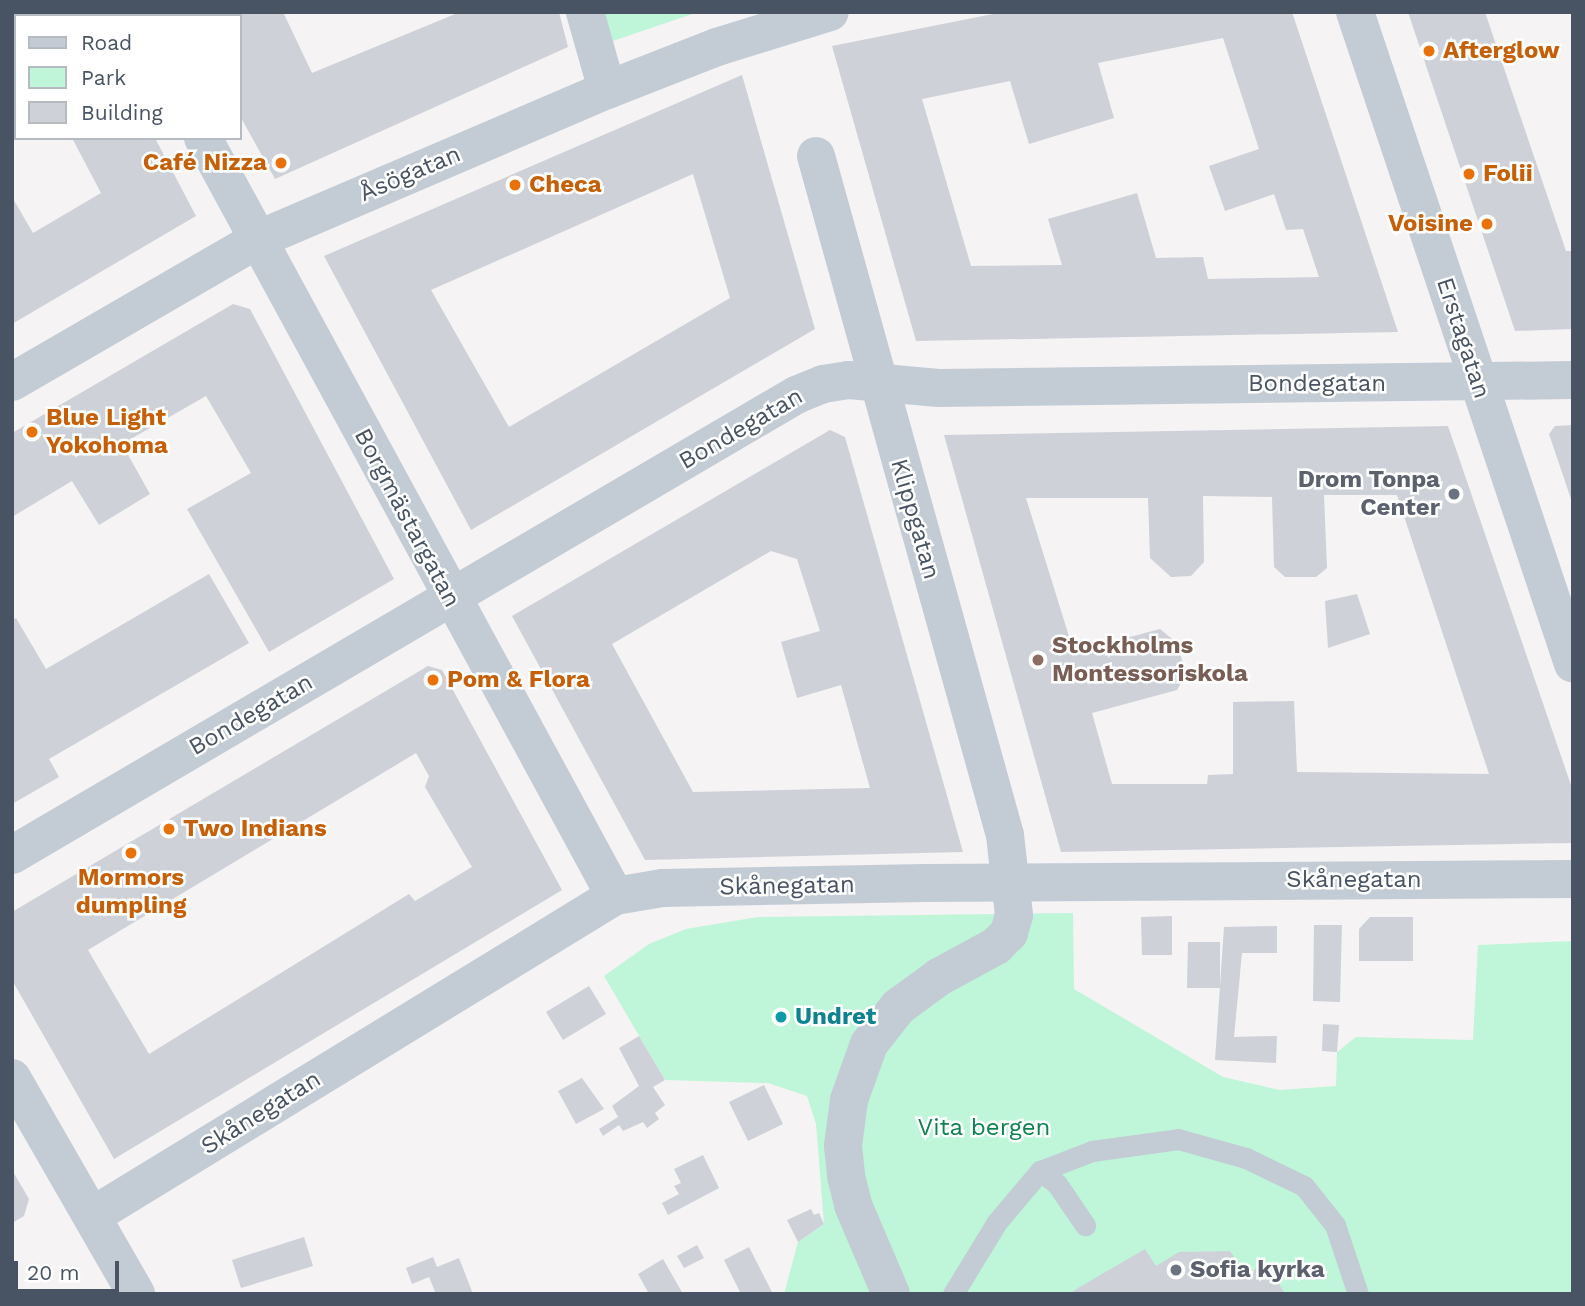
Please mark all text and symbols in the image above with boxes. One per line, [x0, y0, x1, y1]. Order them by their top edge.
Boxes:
legend [14, 14, 242, 140]
text: Road [81, 30, 132, 55]
place label: Afterglow [1443, 37, 1560, 65]
marker: Afterglow [1421, 43, 1437, 59]
text: Park [81, 65, 126, 90]
text: Building [81, 100, 163, 125]
street label: Åsögatan [355, 140, 465, 208]
place label: Café Nizza [143, 149, 267, 177]
marker: Café Nizza [273, 155, 289, 171]
place label: Folii [1483, 160, 1533, 188]
marker: Folii [1461, 166, 1477, 182]
place label: Checa [529, 171, 602, 199]
marker: Checa [507, 177, 523, 193]
place label: Voisine [1388, 210, 1473, 238]
marker: Voisine [1479, 216, 1495, 232]
street label: Erstagatan [1430, 274, 1496, 402]
street label: Bondegatan [1248, 370, 1386, 398]
street label: Bondegatan [674, 382, 808, 476]
place label: Blue Light Yokohoma [46, 404, 168, 460]
marker: Blue Light Yokohoma [24, 424, 40, 440]
street label: Borgmästargatan [348, 424, 466, 612]
street label: Klippgatan [884, 455, 946, 583]
place label: Drom Tonpa Center [1297, 466, 1440, 522]
marker: Drom Tonpa Center [1446, 486, 1462, 502]
place label: Stockholms Montessoriskola [1052, 632, 1248, 688]
marker: Stockholms Montessoriskola [1030, 652, 1046, 668]
place label: Pom & Flora [447, 666, 590, 694]
street label: Bondegatan [184, 668, 318, 762]
marker: Pom & Flora [425, 672, 441, 688]
place label: Two Indians [183, 815, 327, 843]
marker: Two Indians [161, 821, 177, 837]
marker: Mormors dumpling [123, 845, 139, 861]
place label: Mormors dumpling [76, 864, 186, 920]
street label: Skånegatan [1286, 866, 1422, 894]
street label: Skånegatan [719, 870, 855, 902]
place label: Undret [795, 1003, 876, 1031]
marker: Undret [773, 1009, 789, 1025]
street label: Skånegatan [196, 1065, 326, 1161]
park label: Vita bergen [917, 1114, 1051, 1142]
scale bar [18, 1246, 122, 1290]
place label: Sofia kyrka [1190, 1256, 1325, 1284]
text: 20 m [27, 1260, 79, 1285]
marker: Sofia kyrka [1168, 1262, 1184, 1278]

